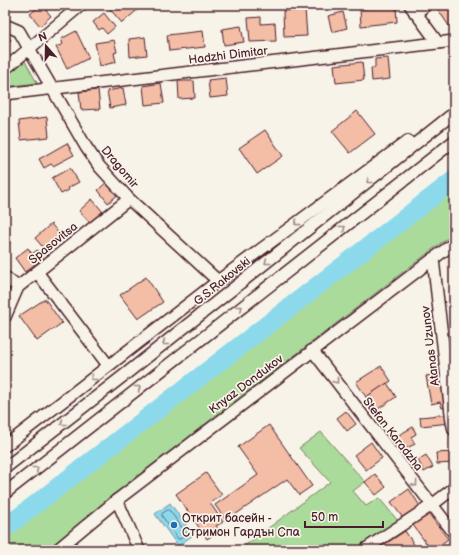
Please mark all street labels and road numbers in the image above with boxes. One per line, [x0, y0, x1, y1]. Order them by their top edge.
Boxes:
street label: Hadzhi Dimitar [188, 43, 269, 68]
street label: Dragomir [98, 143, 142, 192]
street label: Spasovitsa [26, 219, 81, 268]
street label: G.S.Rakovski [191, 254, 254, 309]
street label: Atanas Uzunov [418, 305, 443, 387]
street label: Knyaz Dondukov [206, 351, 287, 417]
street label: Stefan Karadzha [359, 395, 426, 474]

